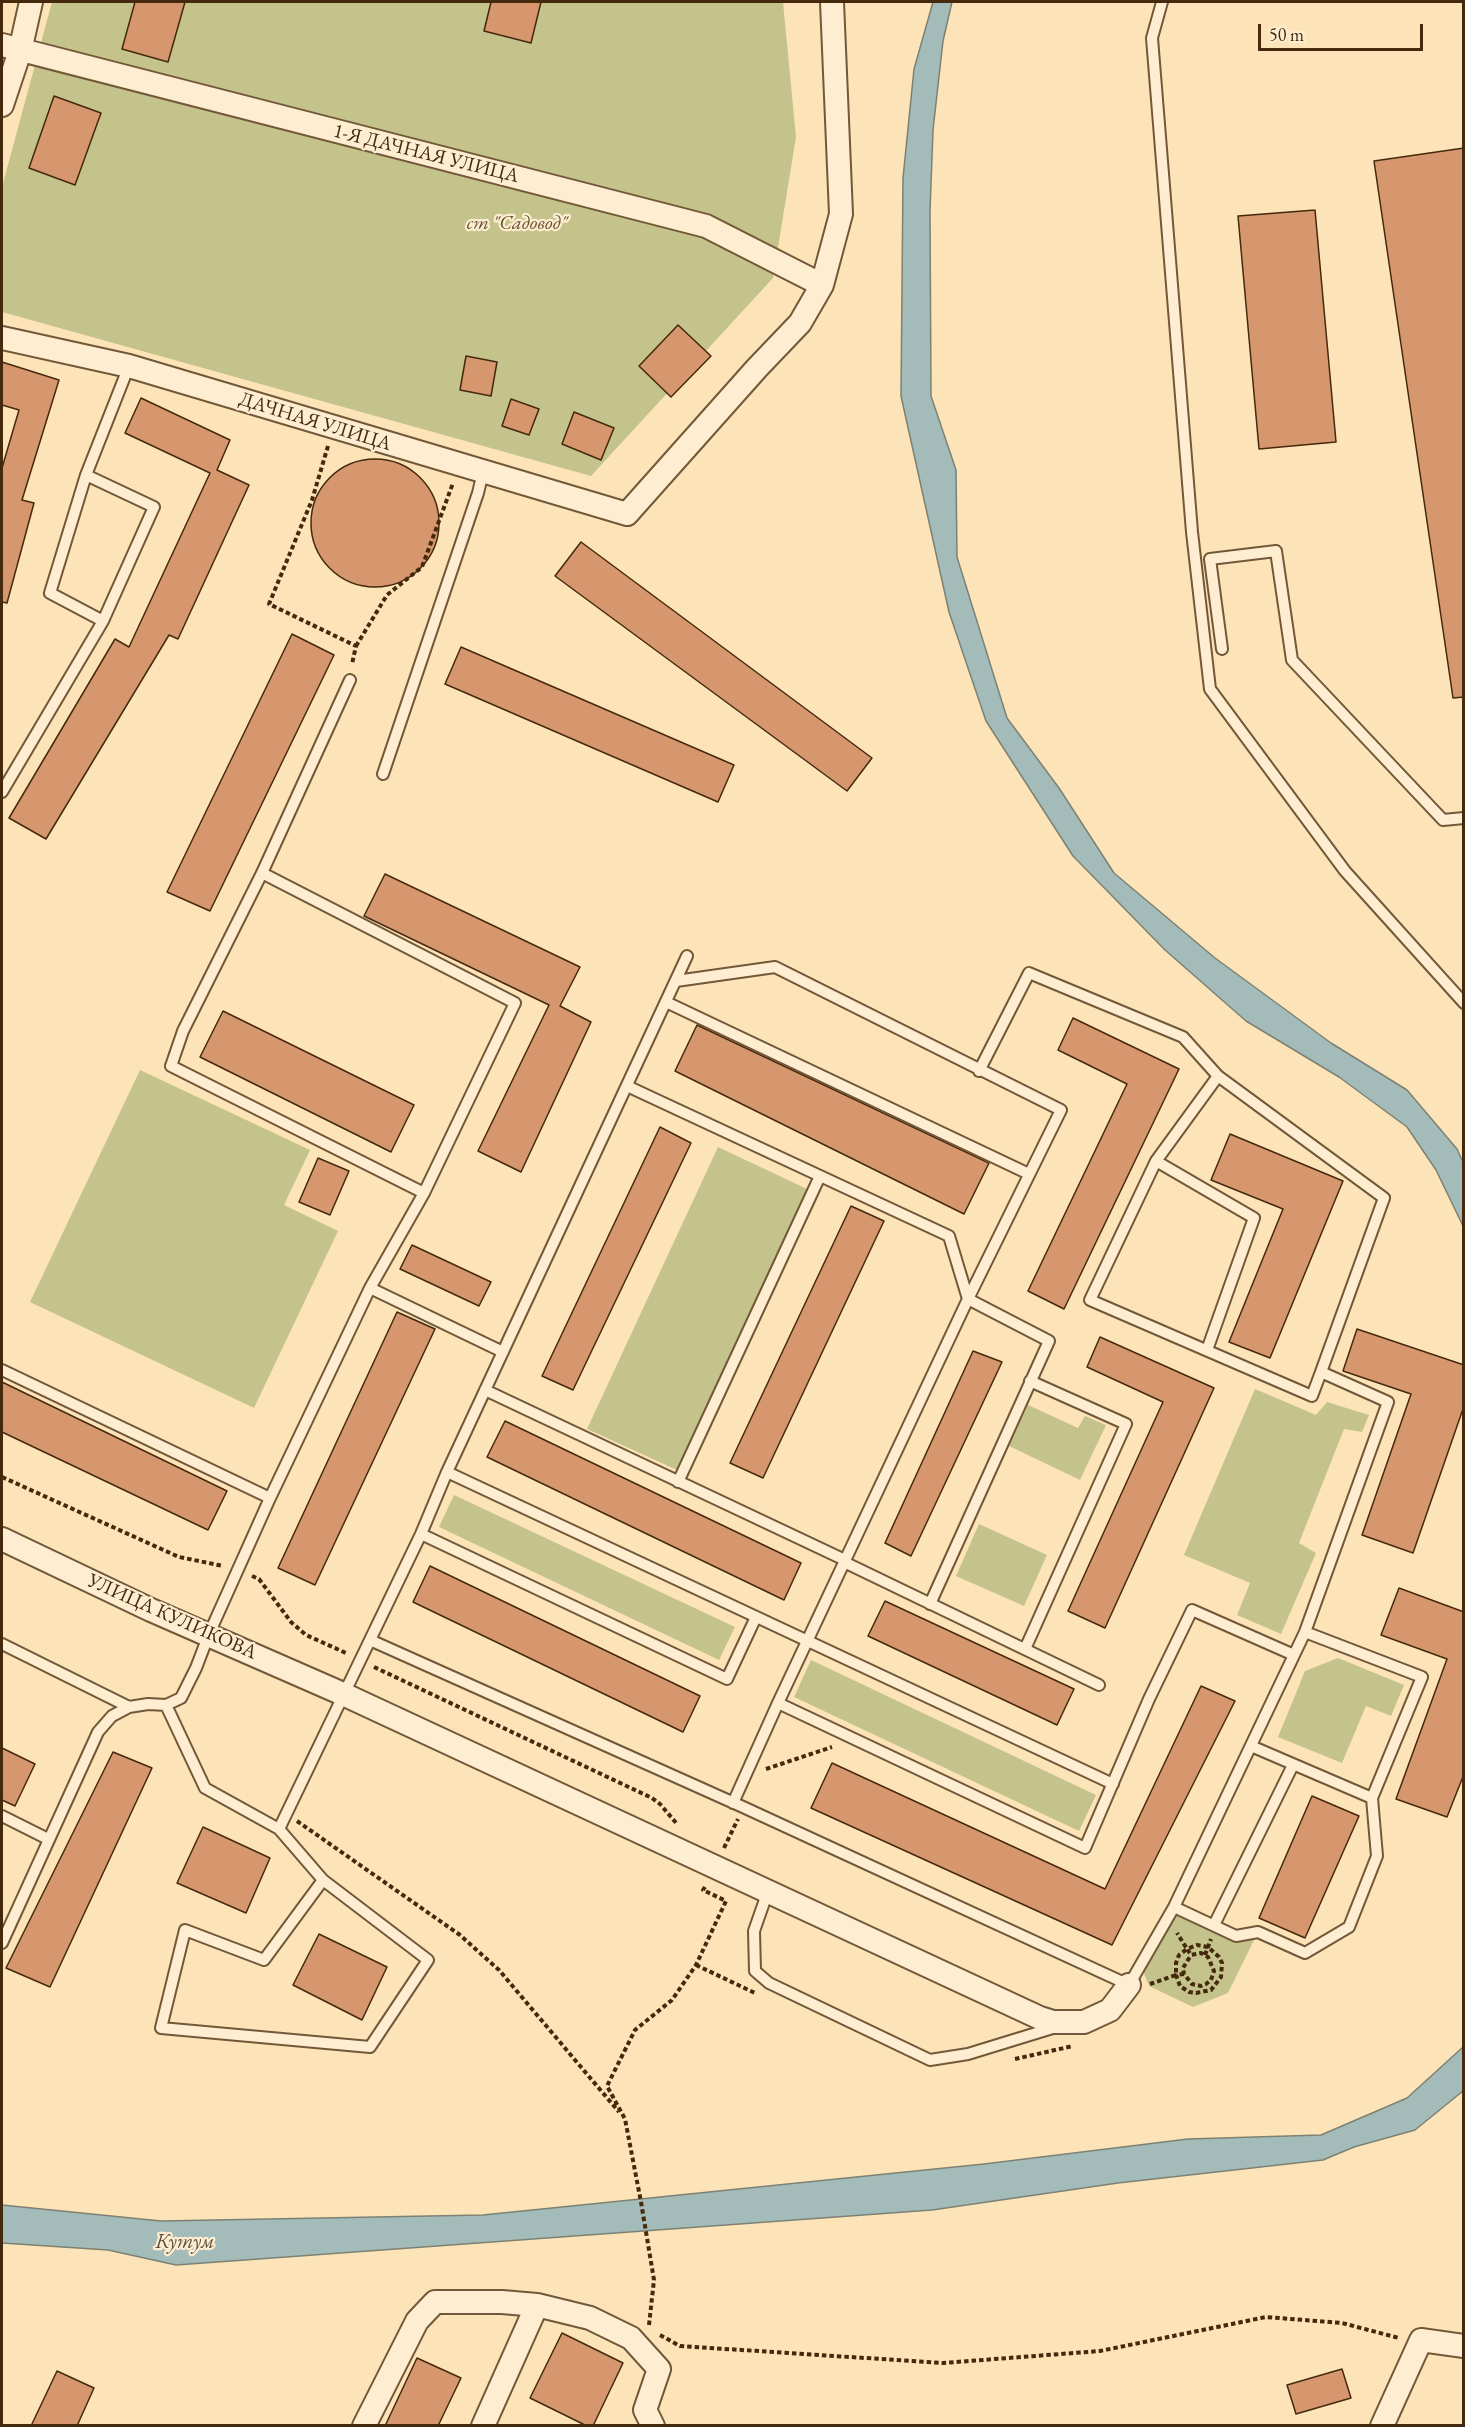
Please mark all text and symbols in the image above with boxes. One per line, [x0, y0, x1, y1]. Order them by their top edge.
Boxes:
scale bar [1261, 12, 1426, 50]
text: 50 m [1269, 23, 1304, 46]
street label: 1-Я ДАЧНАЯ УЛИЦА [331, 119, 521, 189]
park label: ст "Садовод" [467, 212, 567, 236]
street label: ДАЧНАЯ УЛИЦА [236, 387, 394, 457]
street label: УЛИЦА КУЛИКОВА [84, 1569, 260, 1665]
water label: Кутум [155, 2229, 215, 2255]

